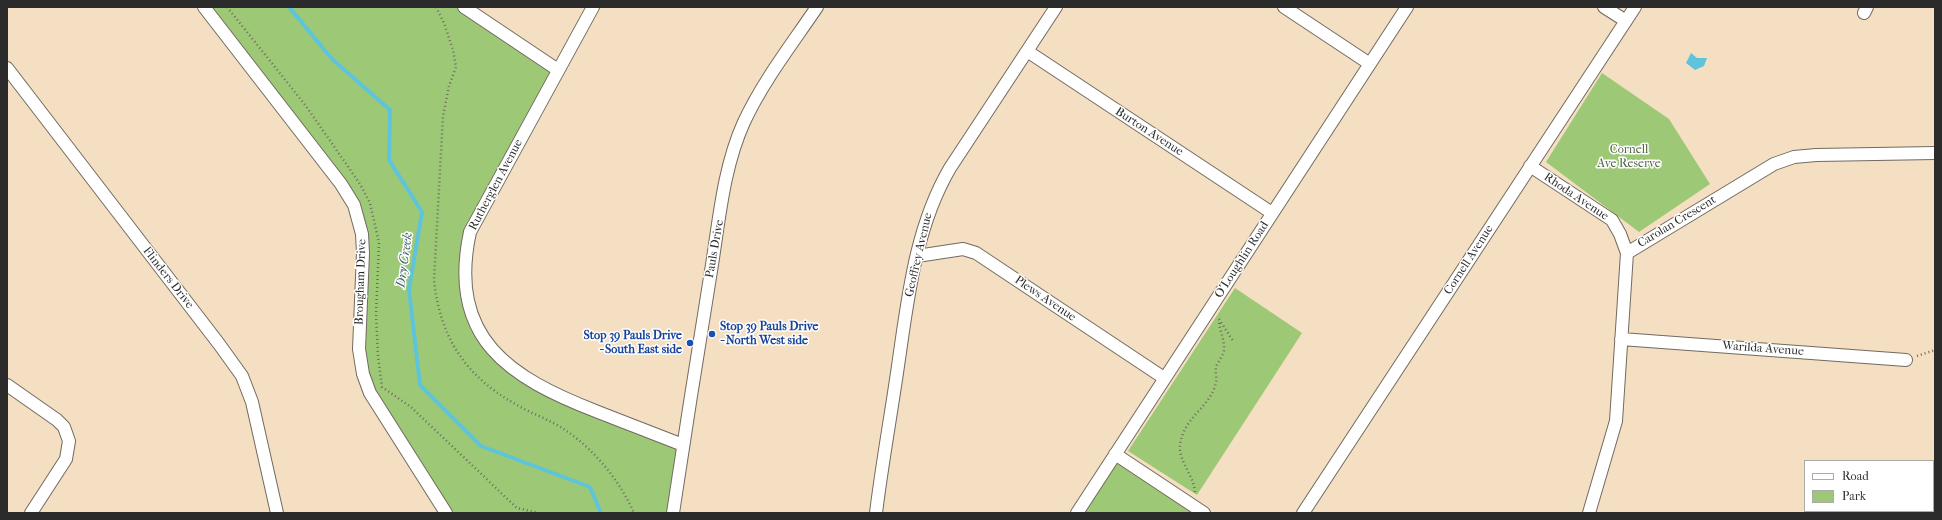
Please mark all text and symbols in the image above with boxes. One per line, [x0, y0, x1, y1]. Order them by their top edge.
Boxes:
street label: Burton Avenue [1112, 105, 1186, 159]
street label: Rutherglen Avenue [466, 137, 526, 233]
park label: Cornell Ave Reserve [1597, 143, 1661, 171]
street label: Rhoda Avenue [1541, 170, 1611, 224]
street label: Carolan Crescent [1635, 193, 1719, 251]
street label: Geoffrey Avenue [902, 211, 936, 299]
street label: Pauls Drive [703, 219, 727, 279]
street label: O'Loughlin Road [1212, 219, 1272, 301]
street label: Cornell Avenue [1441, 223, 1497, 297]
water label: Dry Creek [393, 231, 417, 289]
street label: Brougham Drive [352, 239, 370, 325]
street label: Flinders Drive [139, 244, 197, 312]
street label: Plews Avenue [1012, 273, 1078, 325]
place label: Stop 39 Pauls Drive - North West side [720, 320, 819, 348]
place label: Stop 39 Pauls Drive - South East side [583, 329, 682, 357]
marker: Stop 39 Pauls Drive - North West side [707, 329, 717, 339]
marker: Stop 39 Pauls Drive - South East side [685, 338, 695, 348]
street label: Warilda Avenue [1722, 339, 1804, 359]
legend [1804, 460, 1934, 512]
text: Road [1842, 469, 1869, 483]
text: Park [1842, 489, 1866, 503]

